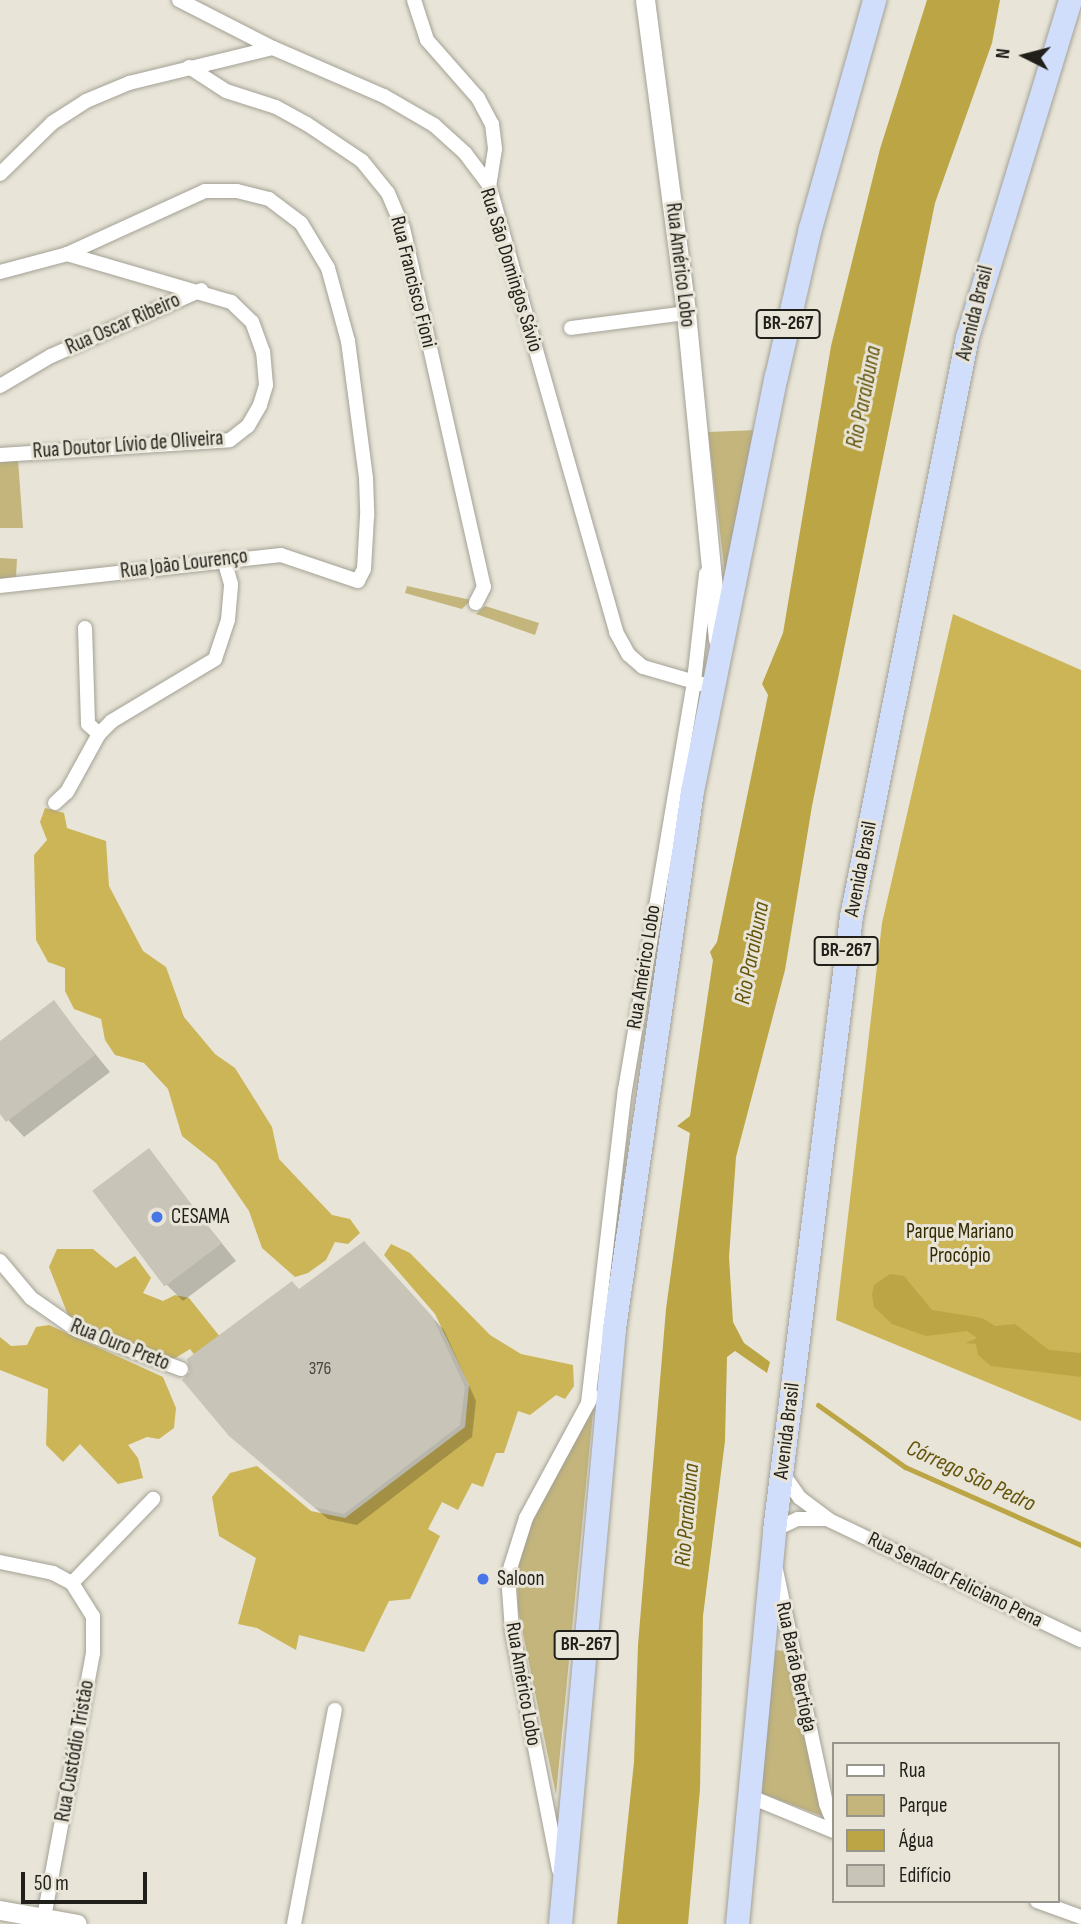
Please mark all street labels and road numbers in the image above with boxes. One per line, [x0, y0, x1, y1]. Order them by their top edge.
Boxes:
street label: Rua São Domingos Sávio [474, 185, 548, 355]
street label: Rua Américo Lobo [660, 201, 700, 329]
street label: Rua Francisco Fioni [384, 214, 442, 350]
street label: Avenida Brasil [951, 263, 999, 363]
street label: Rua Oscar Ribeiro [62, 288, 184, 360]
road number: BR-267 [755, 308, 821, 340]
street label: Rua Doutor Lívio de Oliveira [32, 426, 224, 464]
street label: Rua João Lourenço [119, 544, 249, 584]
street label: Avenida Brasil [839, 819, 883, 919]
street label: Rua Américo Lobo [622, 903, 666, 1031]
road number: BR-267 [813, 936, 879, 967]
street label: Rua Ouro Preto [67, 1314, 173, 1376]
street label: Avenida Brasil [769, 1381, 805, 1481]
street label: Rua Senador Feliciano Pena [863, 1527, 1047, 1633]
street label: Rua Barão Bertioga [770, 1600, 822, 1734]
street label: Rua Américo Lobo [500, 1620, 546, 1748]
road number: BR-267 [553, 1630, 619, 1660]
street label: Rua Custódio Tristão [50, 1678, 100, 1824]

